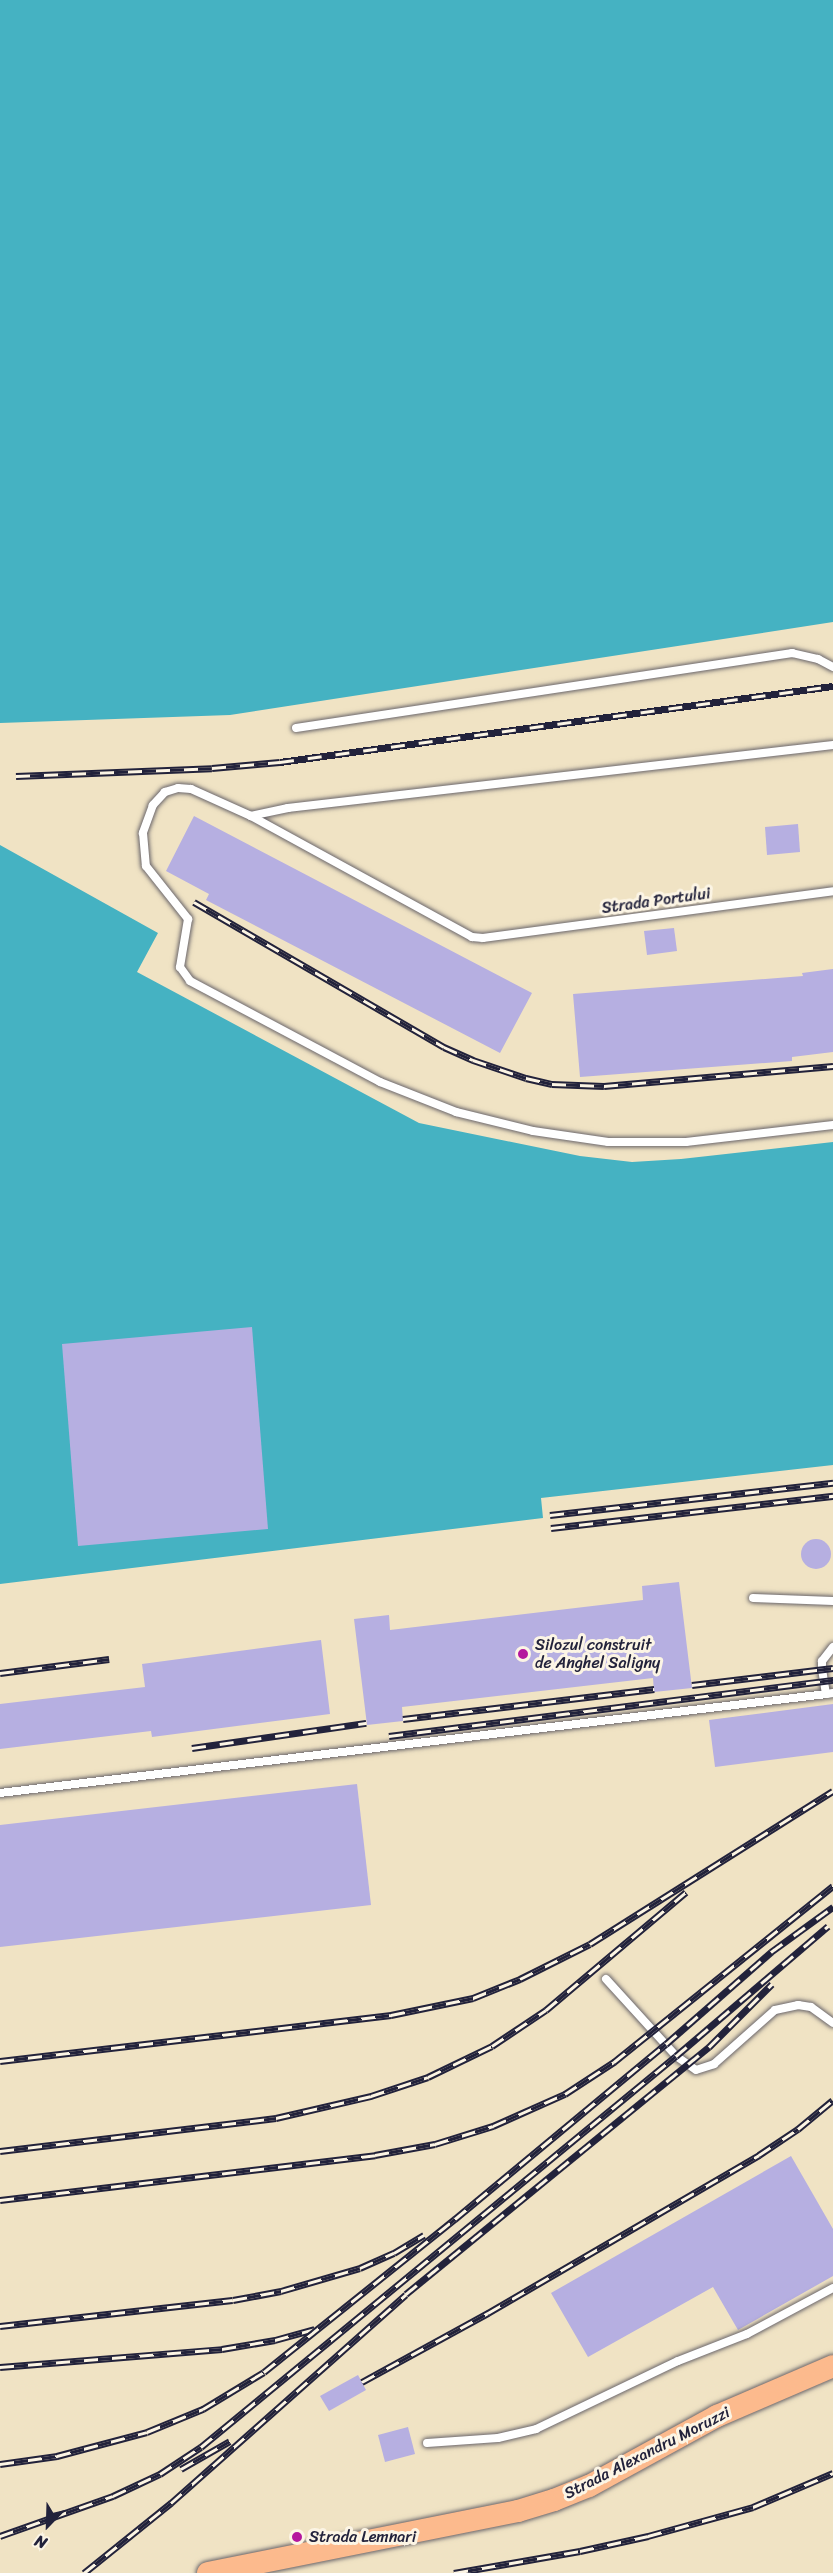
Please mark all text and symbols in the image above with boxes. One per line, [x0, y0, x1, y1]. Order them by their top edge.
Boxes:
street label: Strada Portului [600, 884, 712, 918]
place label: Silozul construit de Anghel Saligny [535, 1635, 660, 1673]
marker: Silozul construit de Anghel Saligny [516, 1647, 530, 1661]
street label: Strada Alexandru Moruzzi [561, 2403, 733, 2503]
north arrow [18, 2495, 78, 2555]
text: N [30, 2527, 52, 2558]
place label: Strada Lemnari [309, 2527, 417, 2547]
marker: Strada Lemnari [290, 2530, 304, 2544]

